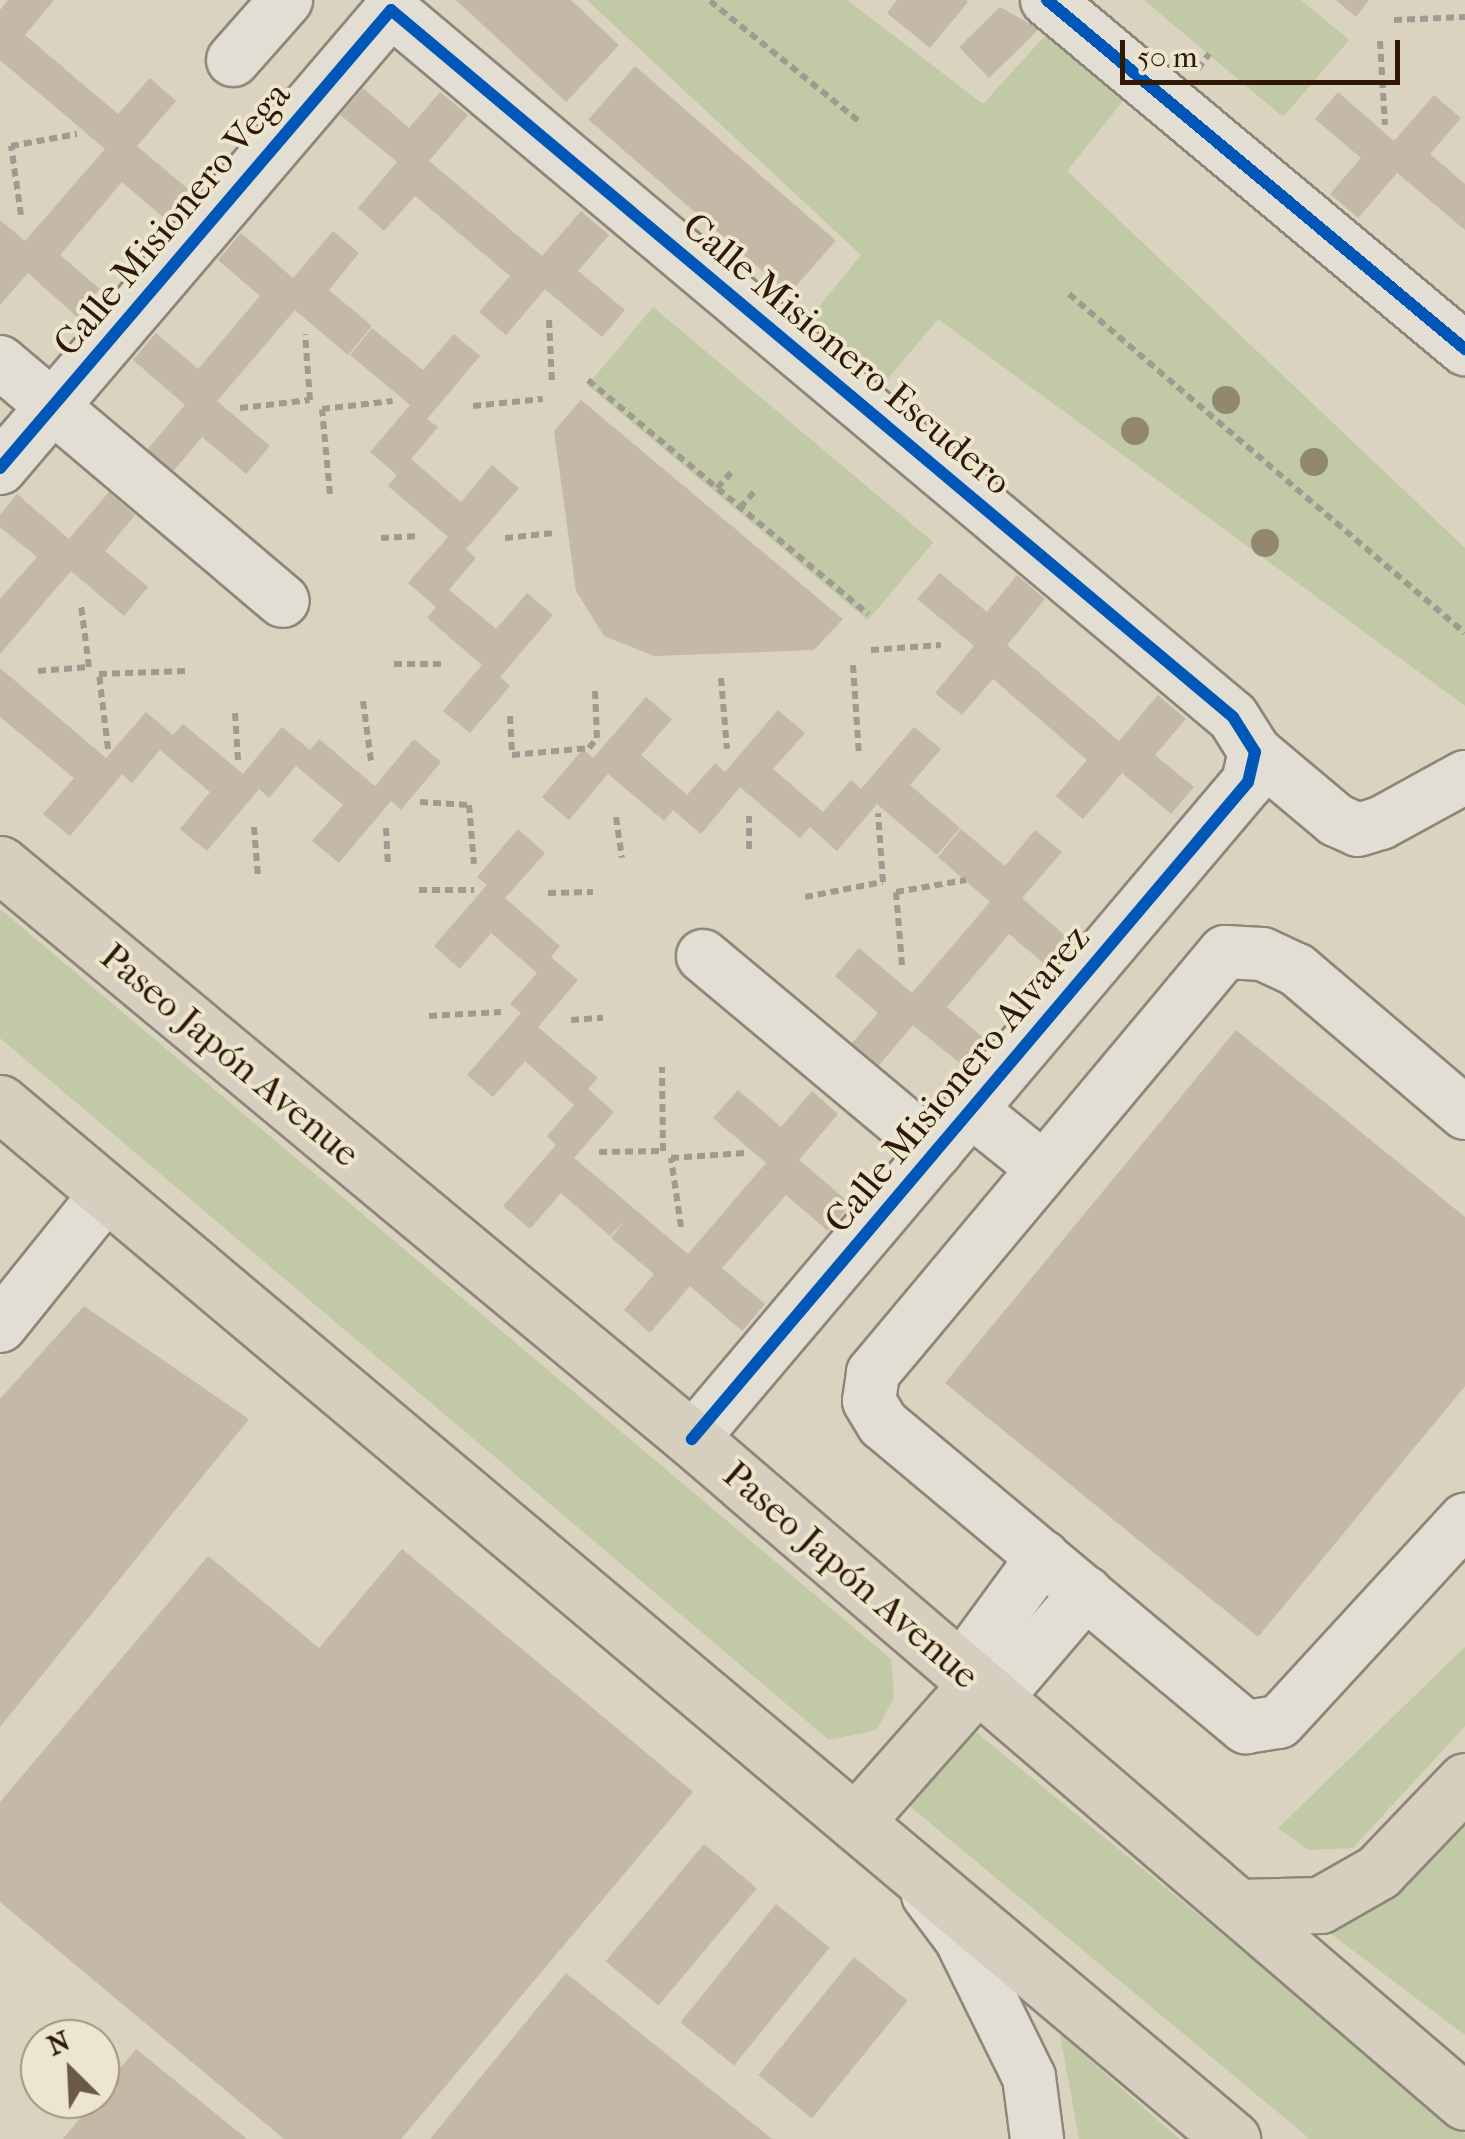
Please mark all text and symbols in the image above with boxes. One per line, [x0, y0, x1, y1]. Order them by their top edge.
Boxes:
scale bar [1125, 20, 1405, 82]
text: 50 m [1137, 40, 1198, 75]
street label: Calle Misionero Vega [44, 73, 300, 365]
street label: Calle Misionero Escudero [673, 203, 1021, 505]
street label: Calle Misionero Alvarez [815, 916, 1099, 1242]
street label: Paseo Japón Avenue [91, 933, 369, 1177]
street label: Paseo Japón Avenue [714, 1452, 988, 1698]
north arrow [20, 2019, 120, 2119]
text: N [42, 2024, 75, 2062]

